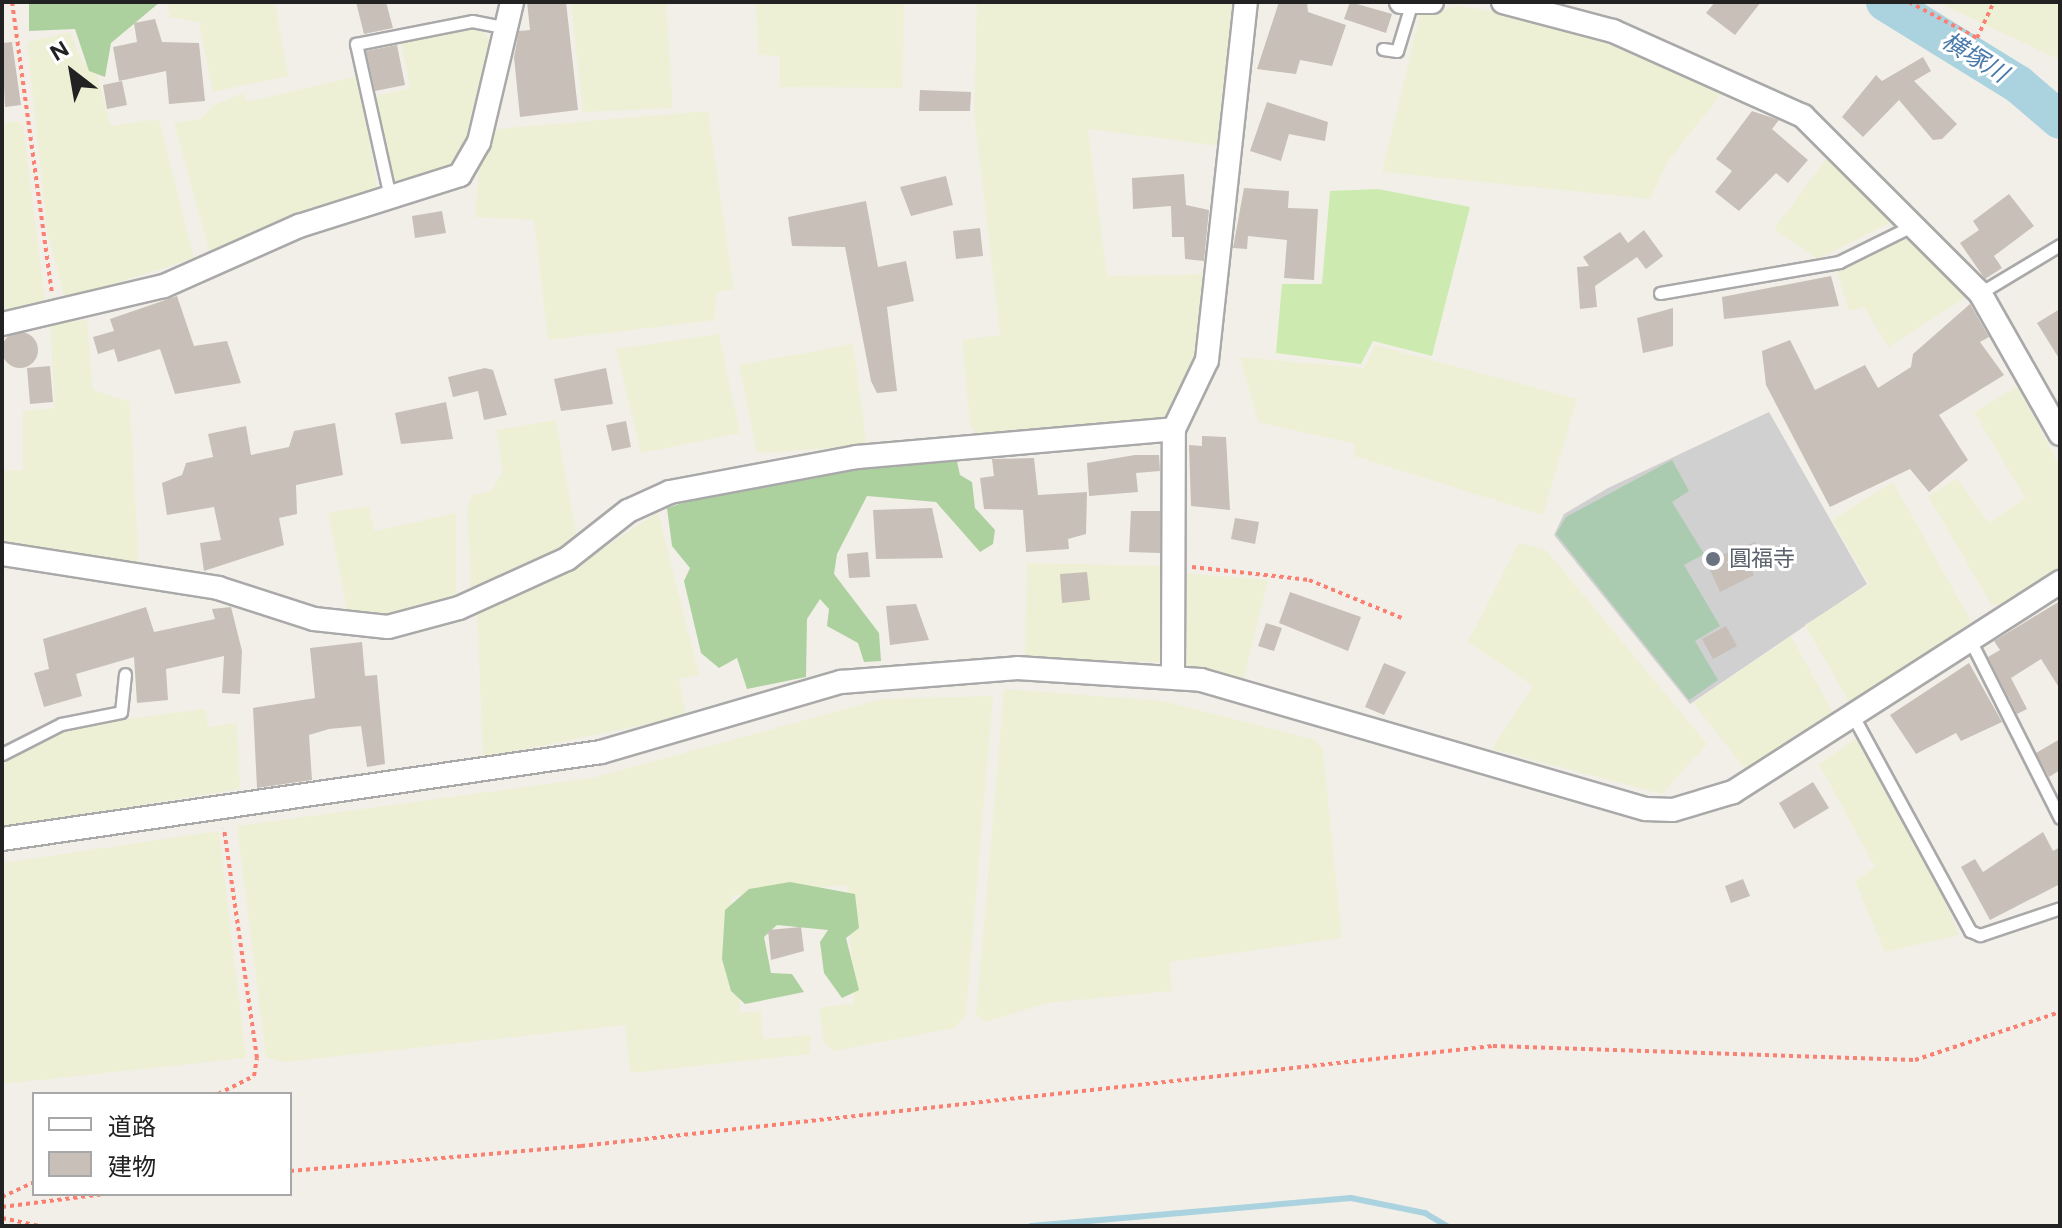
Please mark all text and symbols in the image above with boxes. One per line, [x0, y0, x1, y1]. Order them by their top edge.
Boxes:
water label: 横塚川 [1937, 26, 2013, 88]
north arrow [32, 32, 112, 112]
text: N [45, 35, 74, 67]
place label: 圓福寺 [1729, 546, 1795, 572]
marker: 圓福寺 [1704, 550, 1722, 568]
legend [32, 1092, 292, 1196]
text: 道路 [108, 1112, 156, 1141]
text: 建物 [108, 1152, 156, 1181]

